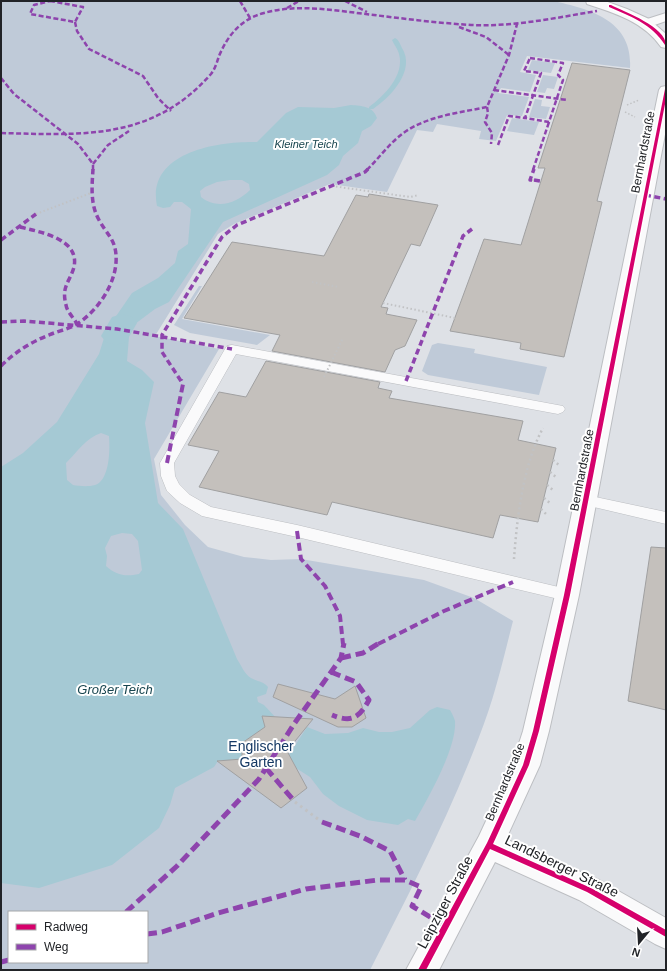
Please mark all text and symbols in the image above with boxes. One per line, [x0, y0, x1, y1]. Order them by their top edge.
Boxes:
street label: Bernhardstraße [628, 109, 658, 194]
water label: Kleiner Teich [274, 138, 338, 150]
street label: Bernhardstraße [567, 427, 597, 512]
water label: Großer Teich [77, 682, 153, 697]
park label: Englischer Garten [228, 738, 294, 770]
street label: Bernhardstraße [482, 741, 528, 823]
street label: Landsberger Straße [503, 832, 622, 901]
street label: Leipziger Straße [414, 853, 476, 951]
legend [8, 911, 148, 963]
text: Radweg [44, 920, 88, 934]
north arrow [619, 923, 659, 963]
text: Weg [44, 940, 68, 954]
text: N [630, 946, 642, 959]

